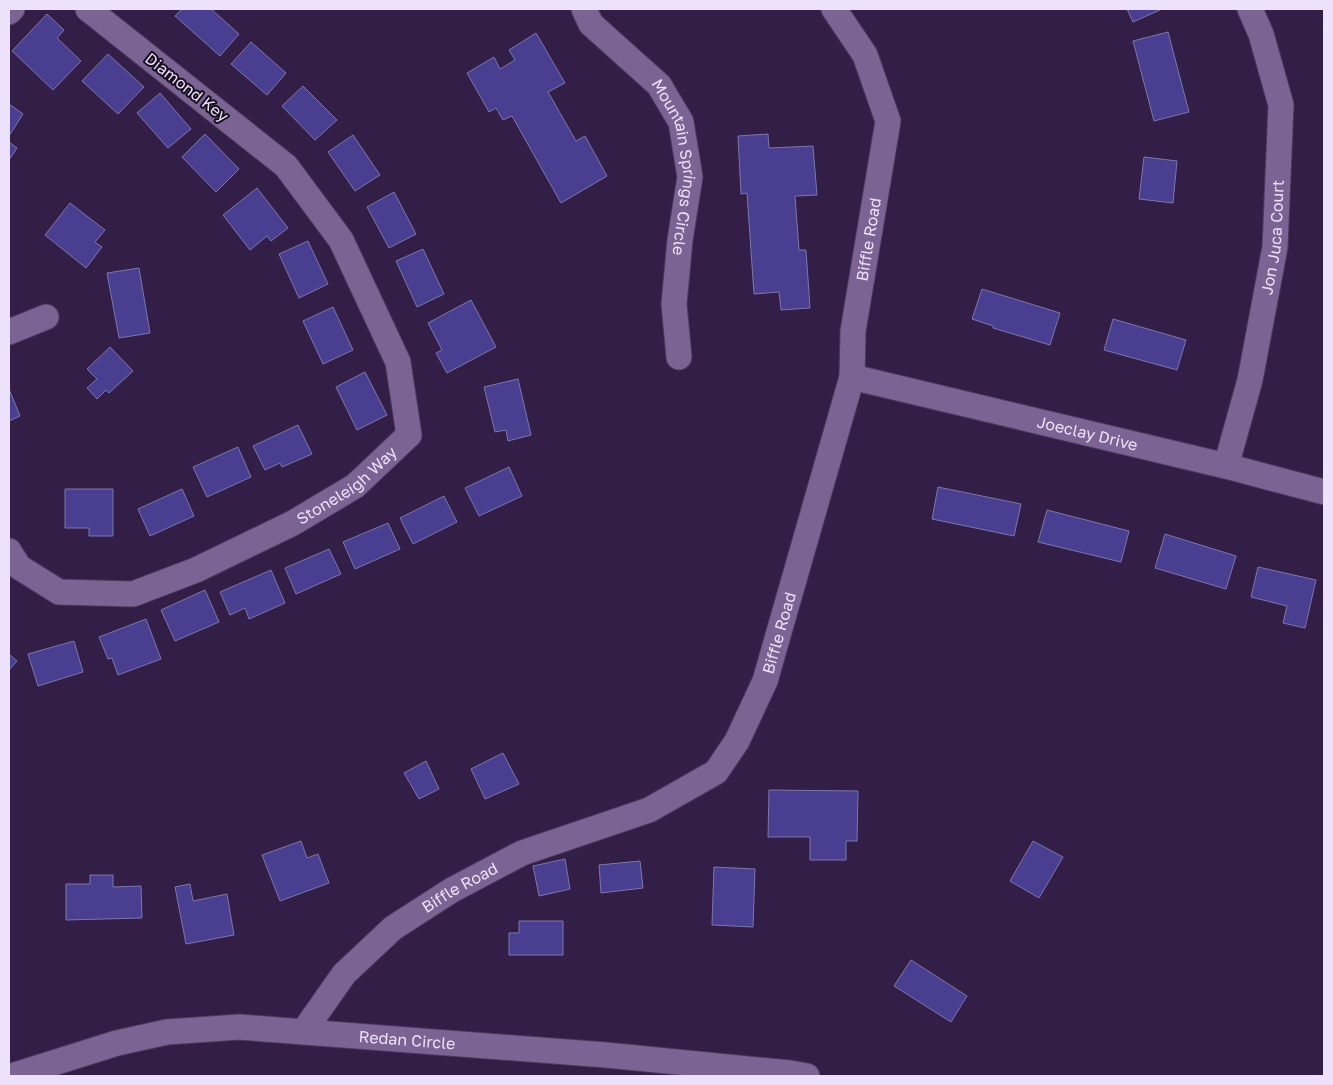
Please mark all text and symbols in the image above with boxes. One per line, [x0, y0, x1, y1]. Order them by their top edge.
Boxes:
street label: Diamond Key [141, 48, 233, 126]
street label: Mountain Springs Circle [648, 75, 700, 256]
street label: Jon Juca Court [1256, 179, 1288, 297]
street label: Biffle Road [851, 196, 885, 283]
street label: Joeclay Drive [1035, 411, 1140, 455]
street label: Stoneleigh Way [293, 442, 401, 529]
street label: Biffle Road [758, 590, 800, 676]
street label: Biffle Road [418, 858, 501, 917]
street label: Redan Circle [358, 1026, 456, 1053]

